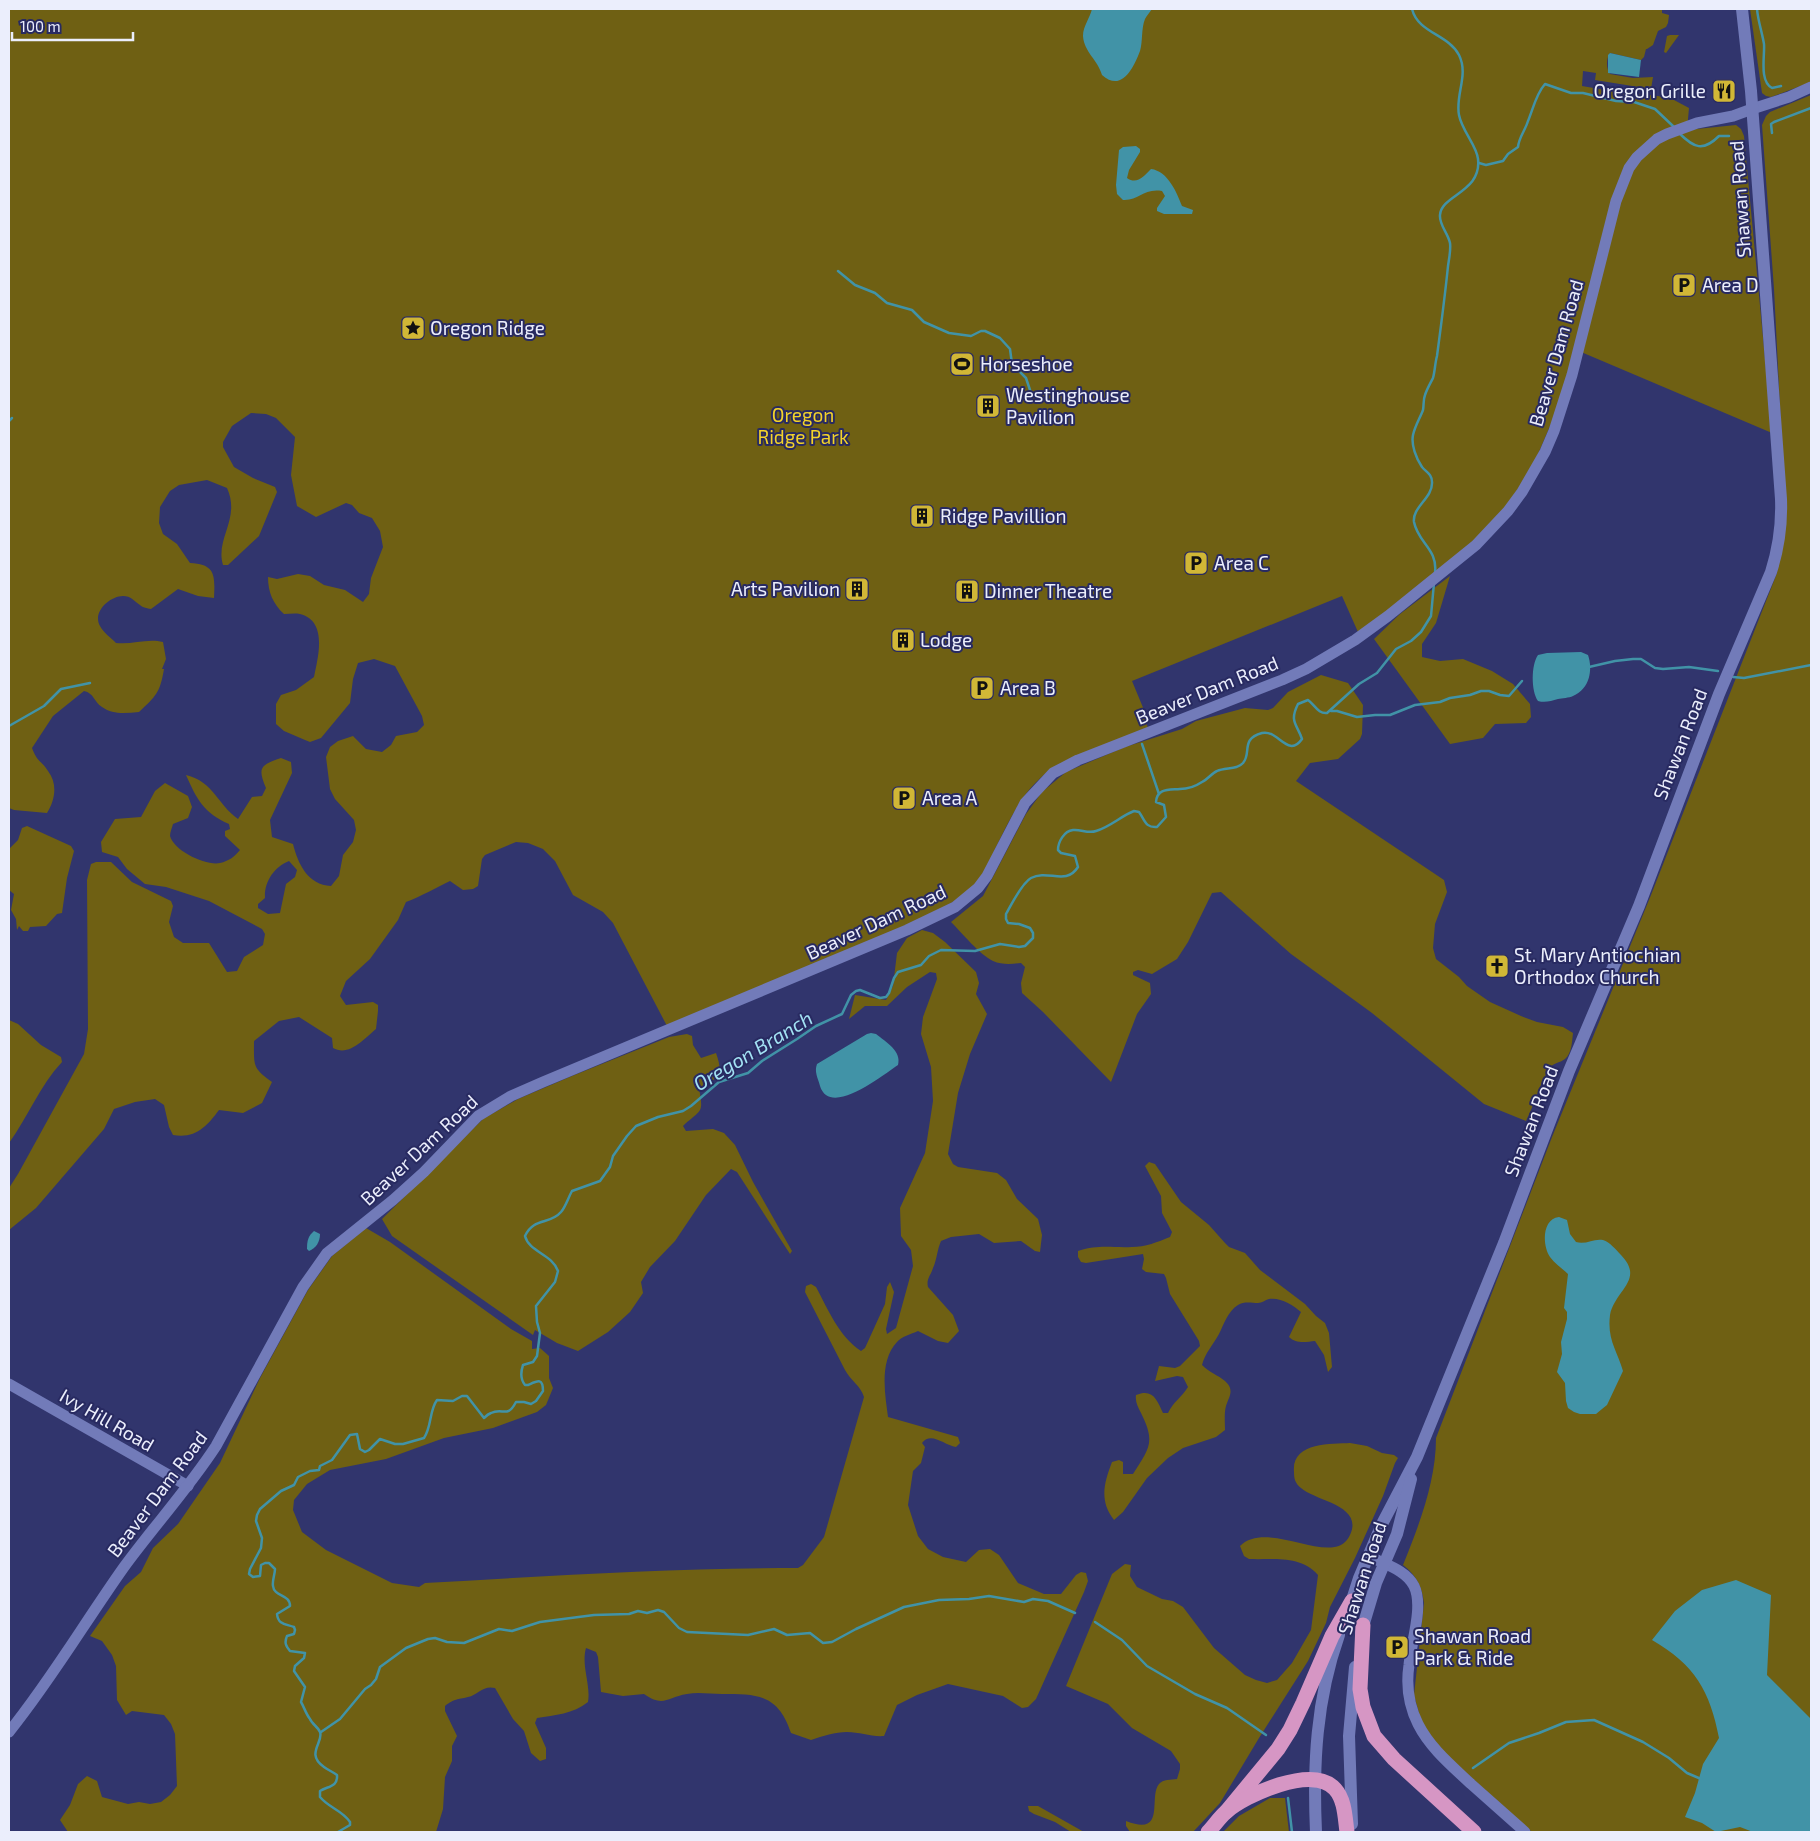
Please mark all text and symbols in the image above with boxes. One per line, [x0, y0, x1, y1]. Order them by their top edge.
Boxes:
scale bar [12, 10, 134, 42]
text: 100 m [20, 17, 61, 35]
restaurant icon: Oregon Grille [1711, 78, 1737, 104]
place label: Oregon Grille [1593, 79, 1706, 102]
street label: Shawan Road [1724, 140, 1755, 258]
parking icon: Area D [1671, 272, 1697, 298]
place label: Area D [1702, 273, 1759, 296]
street label: Beaver Dam Road [1524, 277, 1587, 429]
place icon: Oregon Ridge [400, 315, 426, 341]
place label: Oregon Ridge [430, 316, 545, 339]
sports icon: Horseshoe [949, 351, 975, 377]
place label: Horseshoe [980, 352, 1073, 375]
place label: Westinghouse Pavilion [1006, 383, 1130, 428]
building icon: Westinghouse Pavilion [975, 393, 1001, 419]
park label: Oregon Ridge Park [757, 403, 849, 448]
building icon: Ridge Pavillion [909, 503, 935, 529]
place label: Ridge Pavillion [940, 504, 1066, 527]
parking icon: Area C [1183, 550, 1209, 576]
place label: Area C [1214, 551, 1269, 574]
building icon: Arts Pavilion [844, 576, 870, 602]
place label: Arts Pavilion [731, 577, 840, 600]
building icon: Dinner Theatre [954, 578, 980, 604]
place label: Dinner Theatre [984, 579, 1112, 602]
building icon: Lodge [890, 627, 916, 653]
place label: Lodge [920, 628, 972, 651]
street label: Beaver Dam Road [1132, 650, 1281, 729]
parking icon: Area B [969, 675, 995, 701]
place label: Area B [1000, 676, 1056, 699]
street label: Shawan Road [1648, 685, 1711, 803]
parking icon: Area A [891, 785, 917, 811]
place label: Area A [922, 786, 978, 809]
street label: Beaver Dam Road [802, 879, 949, 964]
place label: St. Mary Antiochian Orthodox Church [1514, 943, 1681, 988]
church icon: St. Mary Antiochian Orthodox Church [1484, 953, 1510, 979]
water label: Oregon Branch [688, 1005, 817, 1095]
street label: Shawan Road [1499, 1062, 1562, 1180]
street label: Beaver Dam Road [355, 1089, 482, 1210]
street label: Ivy Hill Road [56, 1383, 159, 1456]
street label: Beaver Dam Road [102, 1426, 211, 1561]
street label: Shawan Road [1332, 1519, 1391, 1637]
place label: Shawan Road Park & Ride [1414, 1624, 1531, 1669]
parking icon: Shawan Road Park & Ride [1384, 1634, 1410, 1660]

